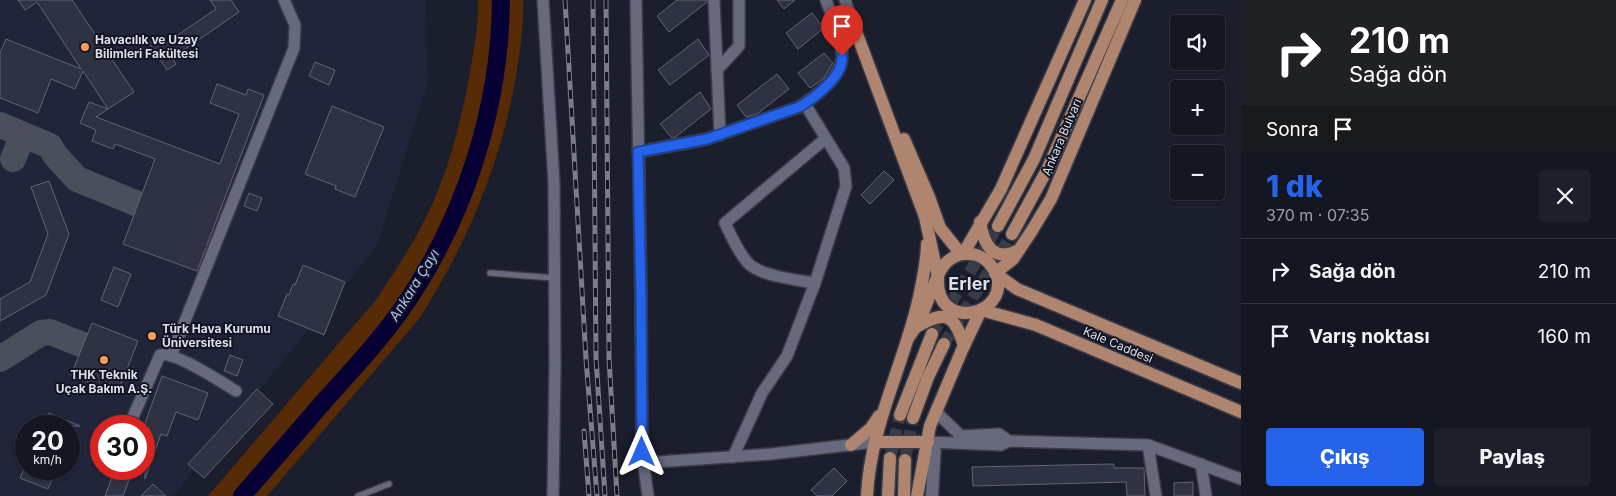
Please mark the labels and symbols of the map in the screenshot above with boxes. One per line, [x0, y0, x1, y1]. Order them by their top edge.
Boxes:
pin [821, 5, 863, 56]
place label: Havacılık ve Uzay Bilimleri Fakültesi [95, 32, 199, 61]
marker: Havacılık ve Uzay Bilimleri Fakültesi [79, 41, 91, 53]
street label: Ankara Bulvarı [1039, 96, 1085, 178]
water label: Ankara Çayı [384, 246, 442, 325]
district label: Erler [948, 273, 990, 294]
place label: Türk Hava Kurumu Üniversitesi [162, 321, 271, 350]
street label: Kale Caddesi [1081, 323, 1156, 366]
marker: Türk Hava Kurumu Üniversitesi [146, 330, 158, 342]
marker: THK Teknik Uçak Bakım A.Ş. [98, 354, 110, 366]
place label: THK Teknik Uçak Bakım A.Ş. [56, 367, 152, 396]
speed limit sign: 30 [90, 415, 155, 480]
position arrow [615, 425, 667, 477]

